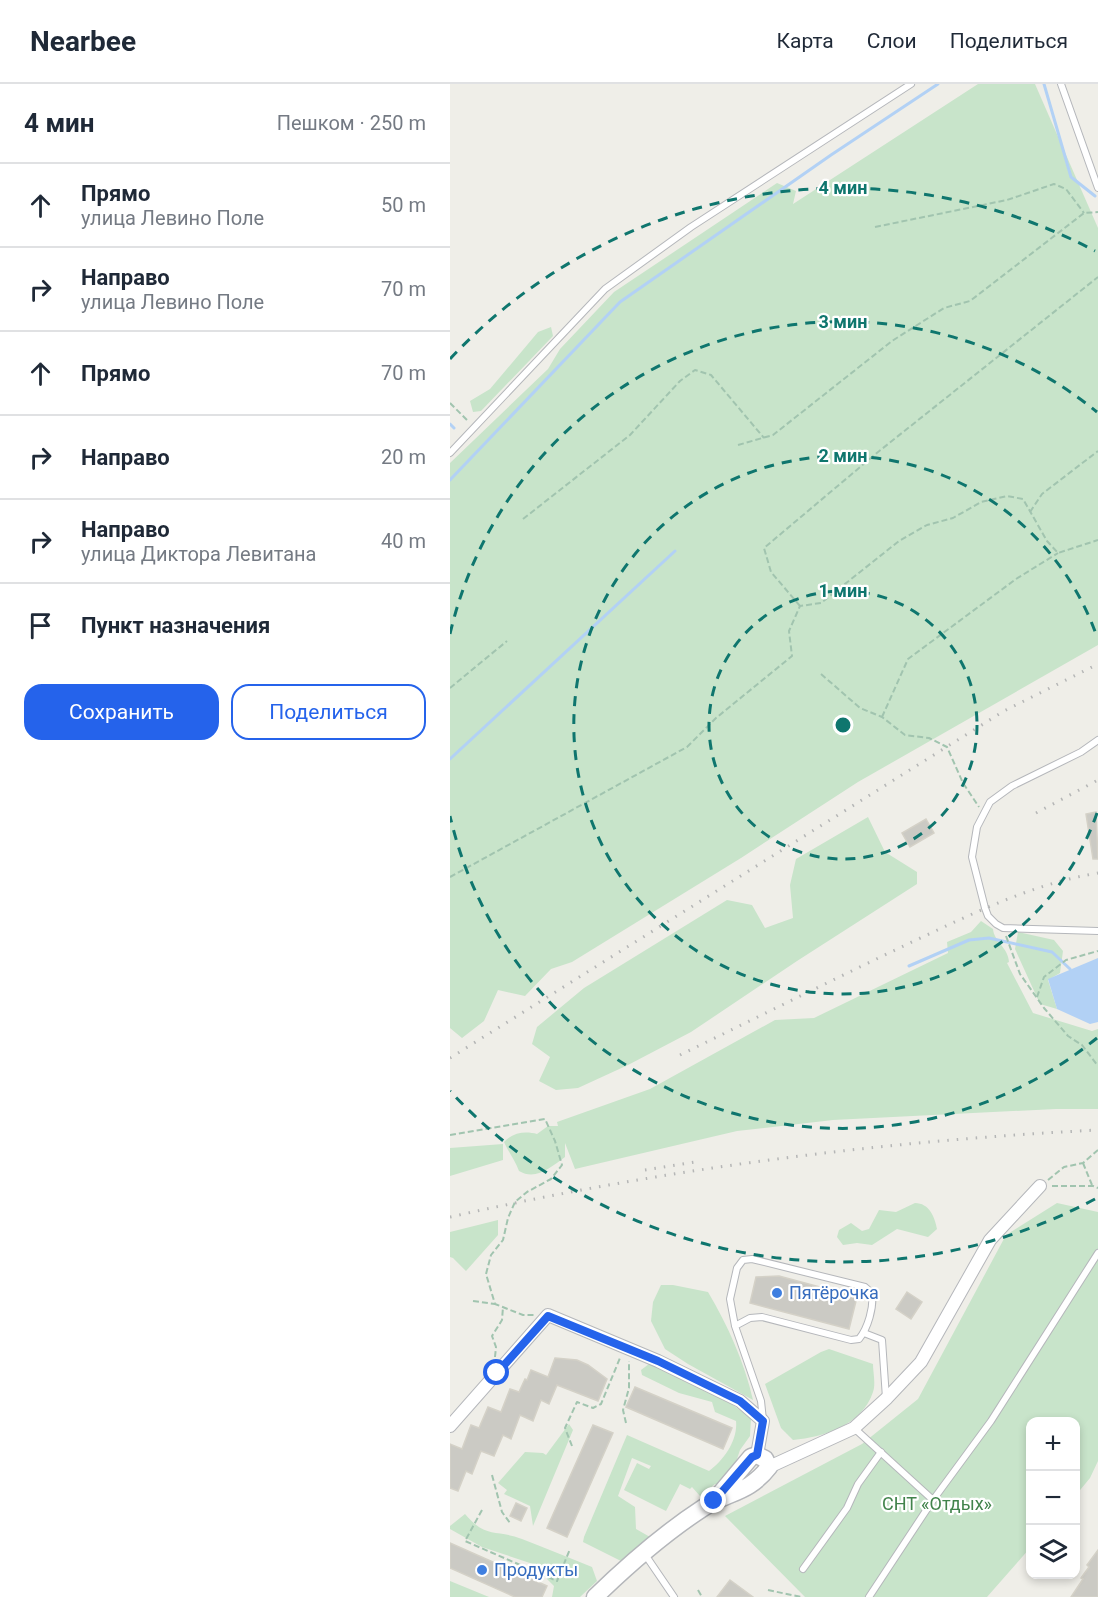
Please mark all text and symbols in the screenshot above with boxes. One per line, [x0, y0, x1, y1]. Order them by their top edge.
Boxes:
text: Nearbee [30, 25, 136, 58]
text: Карта [777, 29, 834, 53]
text: Слои [867, 29, 917, 53]
text: Поделиться [950, 29, 1068, 53]
text: 4 мин [24, 108, 95, 138]
text: Пешком · 250 m [277, 111, 426, 135]
text: 4 мин [819, 177, 867, 198]
text: Прямо [81, 181, 150, 206]
icon: ahead [24, 189, 57, 222]
text: 50 m [381, 193, 426, 217]
text: улица Левино Поле [81, 206, 264, 230]
text: Направо [81, 265, 170, 290]
icon: right [24, 273, 57, 306]
text: 70 m [381, 277, 426, 301]
text: улица Левино Поле [81, 290, 264, 314]
text: 3 мин [819, 311, 867, 332]
icon: ahead [24, 357, 57, 390]
text: Прямо [81, 361, 150, 386]
text: 70 m [381, 361, 426, 385]
icon: right [24, 441, 57, 474]
text: Направо [81, 445, 170, 470]
text: 20 m [381, 445, 426, 469]
text: 2 мин [819, 445, 867, 466]
text: Направо [81, 517, 170, 542]
icon: right [24, 525, 57, 558]
text: 40 m [381, 529, 426, 553]
text: улица Диктора Левитана [81, 542, 316, 566]
text: 1 мин [819, 580, 867, 601]
icon: arrive [24, 609, 57, 642]
text: Пункт назначения [81, 613, 270, 638]
button: Сохранить [24, 684, 219, 740]
button: Поделиться [231, 684, 426, 740]
centre of rings [833, 715, 853, 735]
place label: Пятёрочка [789, 1282, 879, 1303]
marker: Пятёрочка [770, 1286, 784, 1300]
route start [483, 1359, 509, 1385]
map controls [1026, 1417, 1080, 1579]
button: + [1026, 1417, 1080, 1471]
button: − [1026, 1471, 1080, 1525]
route end [700, 1487, 726, 1513]
park label: СНТ «Отдых» [882, 1493, 992, 1514]
button: layers [1026, 1525, 1080, 1579]
place label: Продукты [494, 1559, 578, 1580]
marker: Продукты [475, 1563, 489, 1577]

